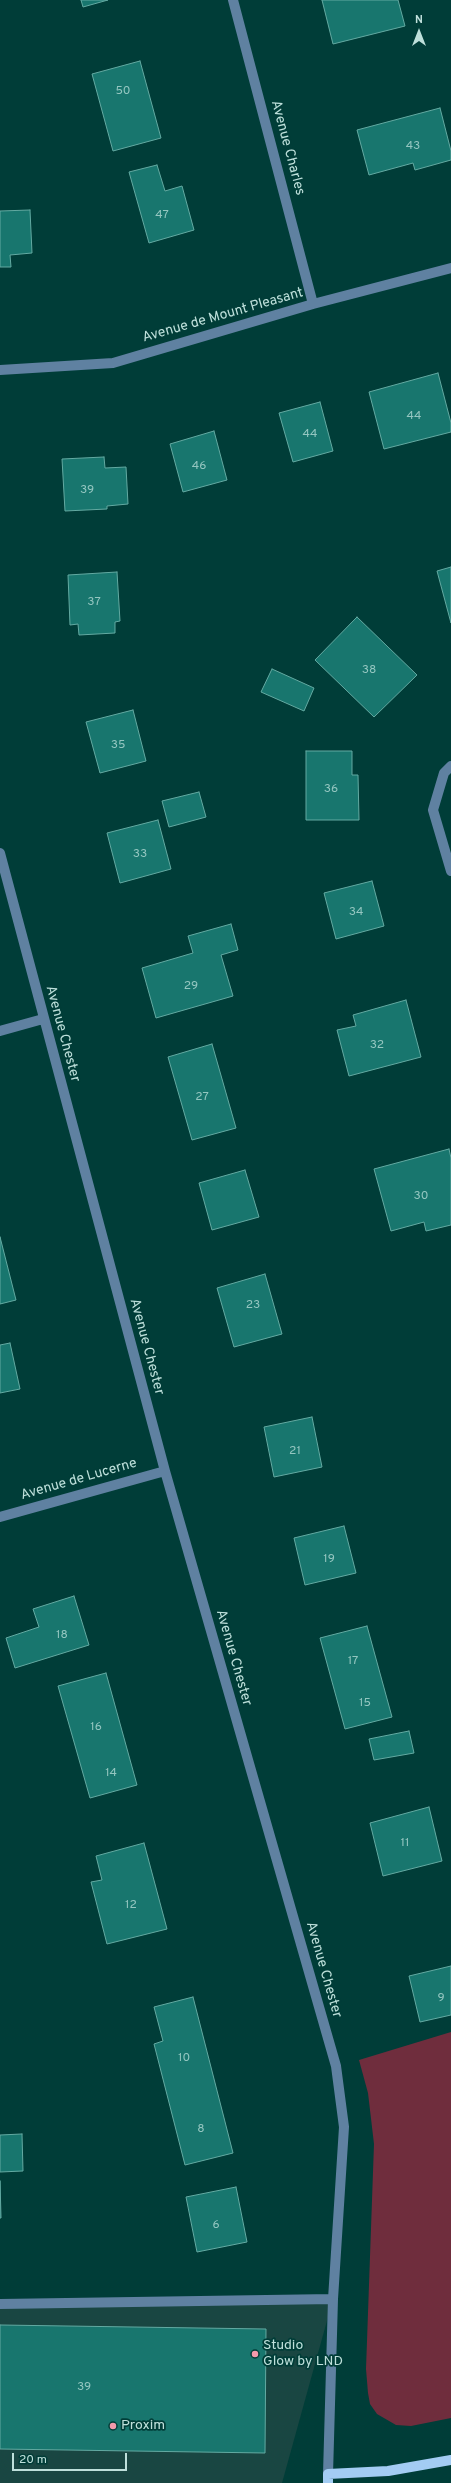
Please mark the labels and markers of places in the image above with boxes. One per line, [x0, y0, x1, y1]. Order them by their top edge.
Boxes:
place label: Studio Glow by LND [263, 2338, 343, 2370]
marker: Studio Glow by LND [250, 2349, 260, 2359]
place label: Proxim [121, 2418, 165, 2434]
marker: Proxim [108, 2421, 118, 2431]

